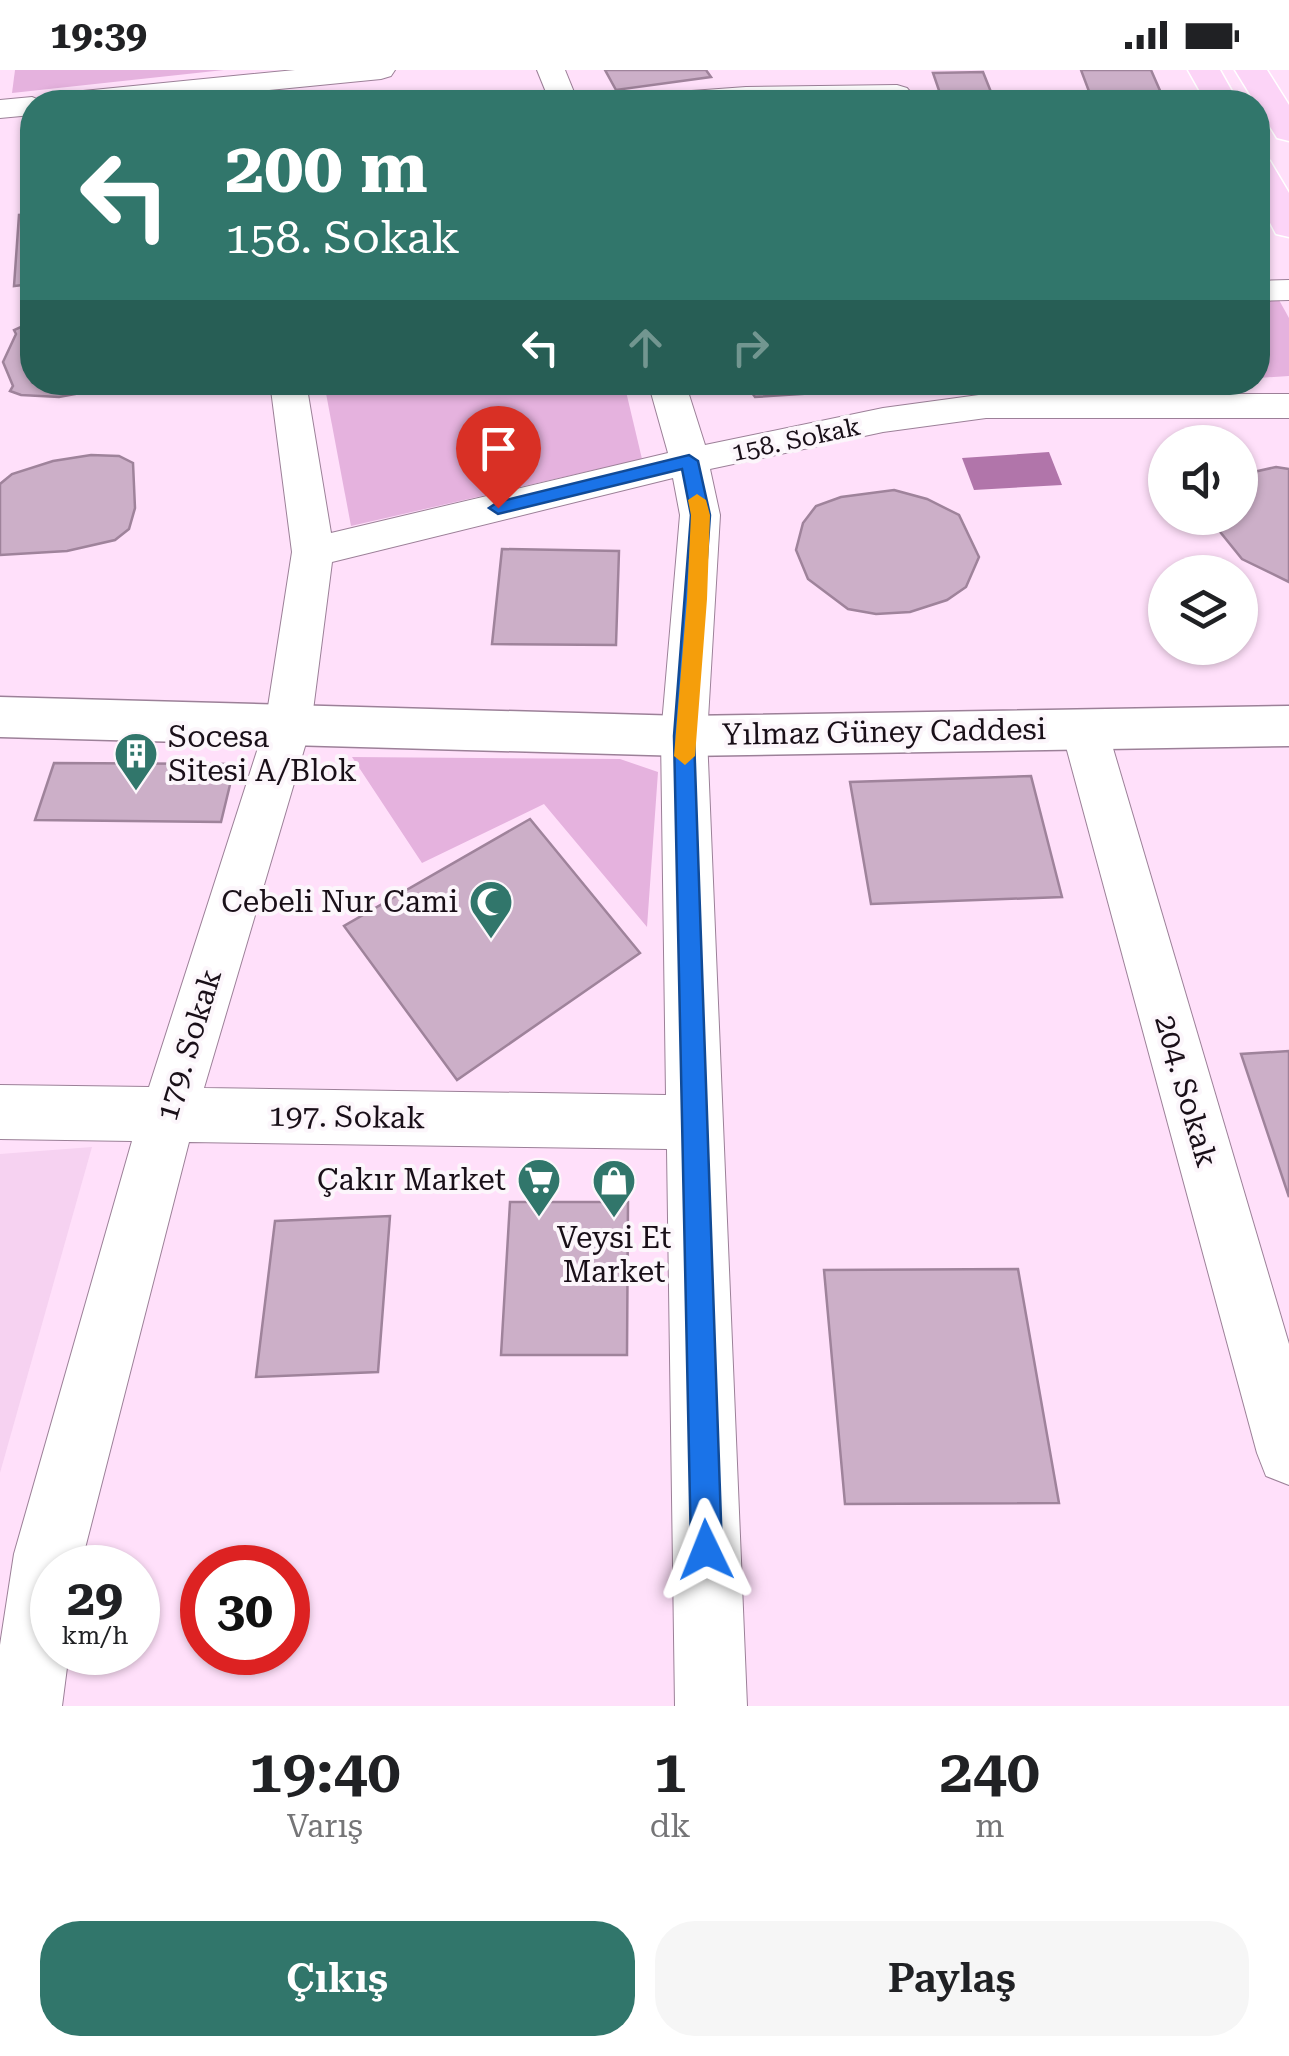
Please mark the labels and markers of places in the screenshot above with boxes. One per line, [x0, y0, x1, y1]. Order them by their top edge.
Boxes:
pin [456, 406, 541, 509]
place label: Socesa Sitesi A/Blok [168, 719, 357, 788]
building icon: Socesa Sitesi A/Blok [113, 731, 159, 792]
mosque icon: Cebeli Nur Cami [468, 879, 514, 940]
place label: Cebeli Nur Cami [221, 884, 458, 919]
supermarket icon: Çakır Market [516, 1157, 562, 1218]
shop icon: Veysi Et Market [591, 1158, 637, 1219]
place label: Çakır Market [317, 1162, 506, 1197]
place label: Veysi Et Market [557, 1220, 671, 1289]

